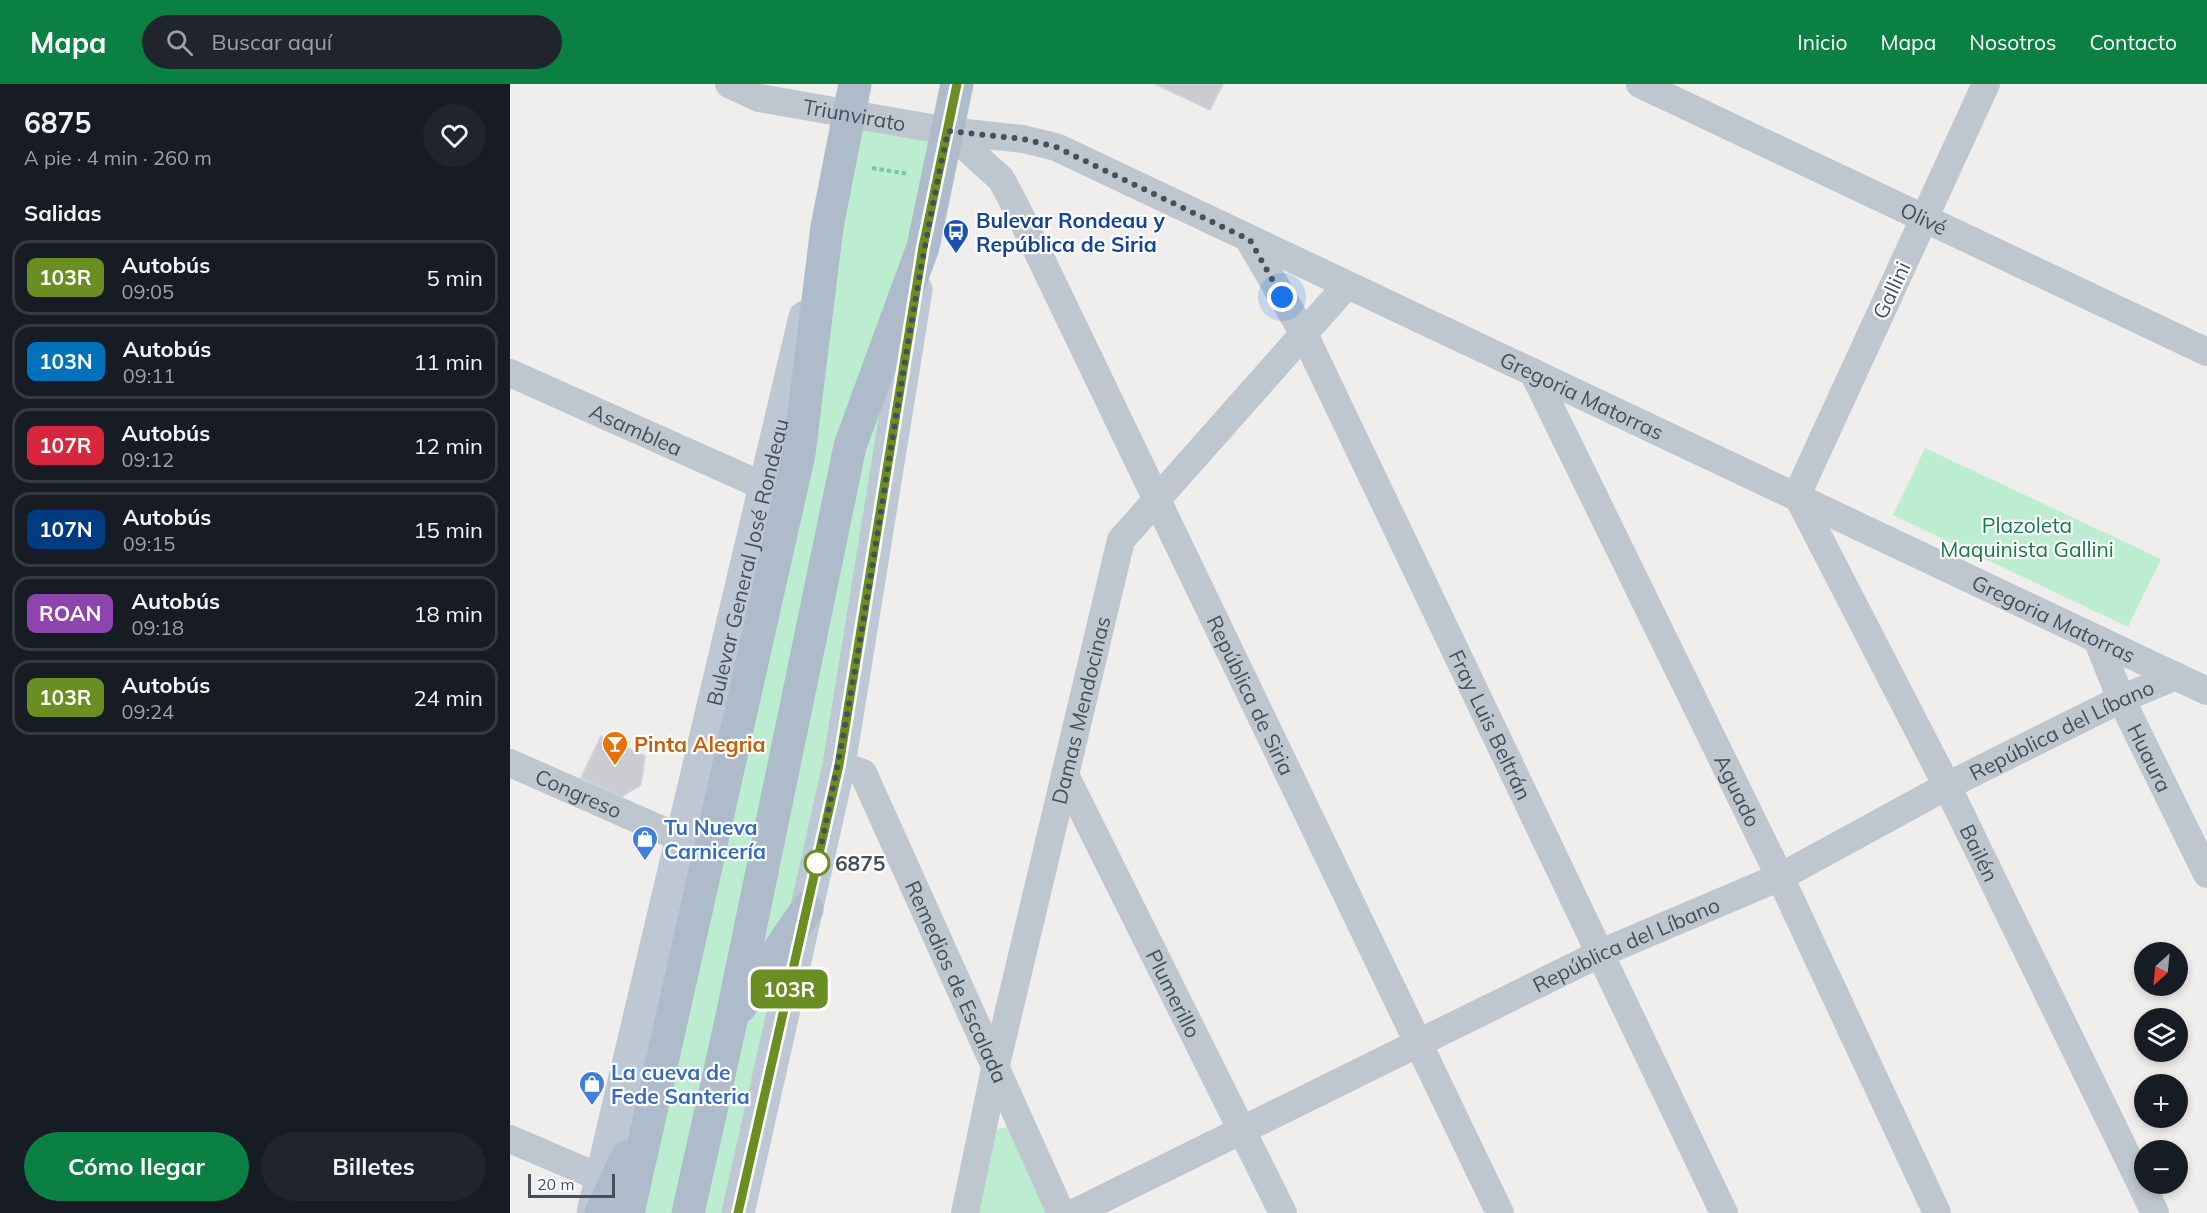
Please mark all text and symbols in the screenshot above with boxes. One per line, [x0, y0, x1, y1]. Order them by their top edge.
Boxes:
search box [142, 15, 562, 69]
text: Mapa [30, 25, 106, 60]
icon: search [163, 26, 196, 59]
text: Buscar aquí [211, 28, 332, 56]
text: Inicio [1797, 29, 1847, 55]
text: Mapa [1880, 29, 1936, 55]
text: Nosotros [1969, 29, 2056, 55]
text: Contacto [2089, 29, 2177, 55]
street label: Triunvirato [801, 93, 908, 136]
button: heart [423, 104, 486, 167]
text: 6875 [24, 105, 91, 140]
text: A pie · 4 min · 260 m [24, 145, 212, 170]
street label: Olivé [1896, 196, 1951, 240]
text: Salidas [24, 199, 102, 227]
place label: Bulevar Rondeau y República de Siria [976, 207, 1165, 257]
bus stop icon: Bulevar Rondeau y República de Siria [941, 217, 971, 255]
text: Autobús [122, 251, 210, 279]
street label: Gallini [1866, 257, 1916, 323]
text: 103R [39, 264, 92, 290]
text: 5 min [427, 264, 483, 292]
text: 09:05 [122, 279, 174, 304]
your location [1267, 282, 1297, 312]
text: Autobús [123, 335, 211, 363]
street label: Gregoria Matorras [1496, 346, 1668, 445]
text: 103N [39, 348, 93, 374]
text: 11 min [413, 348, 483, 376]
text: 09:11 [123, 363, 175, 388]
street label: Asamblea [586, 397, 686, 461]
street label: Bulevar General José Rondeau [701, 416, 794, 708]
text: Autobús [122, 419, 210, 447]
text: 107R [39, 432, 92, 458]
text: 12 min [413, 432, 483, 460]
text: 09:12 [122, 447, 174, 472]
text: Autobús [123, 503, 211, 531]
park label: Plazoleta Maquinista Gallini [1940, 512, 2114, 562]
text: 107N [39, 516, 93, 542]
text: 15 min [413, 516, 483, 544]
text: 09:15 [123, 531, 175, 556]
street label: Gregoria Matorras [1968, 569, 2140, 668]
text: Autobús [131, 587, 220, 615]
text: ROAN [39, 600, 101, 626]
text: 18 min [413, 600, 483, 628]
street label: República de Siria [1201, 611, 1300, 779]
street label: Damas Mendocinas [1046, 614, 1115, 807]
text: 09:18 [131, 615, 184, 640]
street label: Fray Luis Beltrán [1444, 646, 1538, 804]
text: Autobús [122, 671, 210, 699]
street label: República del Líbano [1965, 674, 2158, 786]
text: 103R [39, 684, 92, 710]
text: 24 min [413, 684, 483, 712]
text: 09:24 [122, 699, 174, 724]
street label: Huaura [2122, 719, 2178, 796]
bar icon: Pinta Alegria [600, 729, 630, 767]
place label: Pinta Alegria [634, 731, 765, 757]
street label: Aguado [1709, 750, 1766, 831]
street label: Congreso [531, 763, 626, 824]
place label: Tu Nueva Carnicería [664, 814, 766, 864]
street label: Bailén [1955, 820, 2004, 886]
shop icon: Tu Nueva Carnicería [630, 824, 660, 862]
marker: 6875 [804, 850, 830, 876]
place label: 6875 [835, 850, 885, 876]
street label: Remedios de Escalada [900, 876, 1014, 1087]
street label: República del Líbano [1528, 891, 1723, 998]
north arrow [2134, 942, 2188, 996]
map controls [2134, 942, 2188, 1194]
street label: Plumerillo [1141, 945, 1207, 1042]
line badge: 103R [747, 970, 831, 1008]
text: 103R [763, 976, 815, 1002]
button: layers [2134, 1008, 2188, 1062]
place label: La cueva de Fede Santeria [611, 1059, 750, 1109]
shop icon: La cueva de Fede Santeria [577, 1069, 607, 1107]
button: + [2134, 1074, 2188, 1128]
button: Cómo llegar [24, 1132, 249, 1201]
button: Billetes [261, 1132, 486, 1201]
button: − [2134, 1140, 2188, 1194]
scale bar [528, 1171, 615, 1198]
text: 20 m [537, 1174, 574, 1194]

